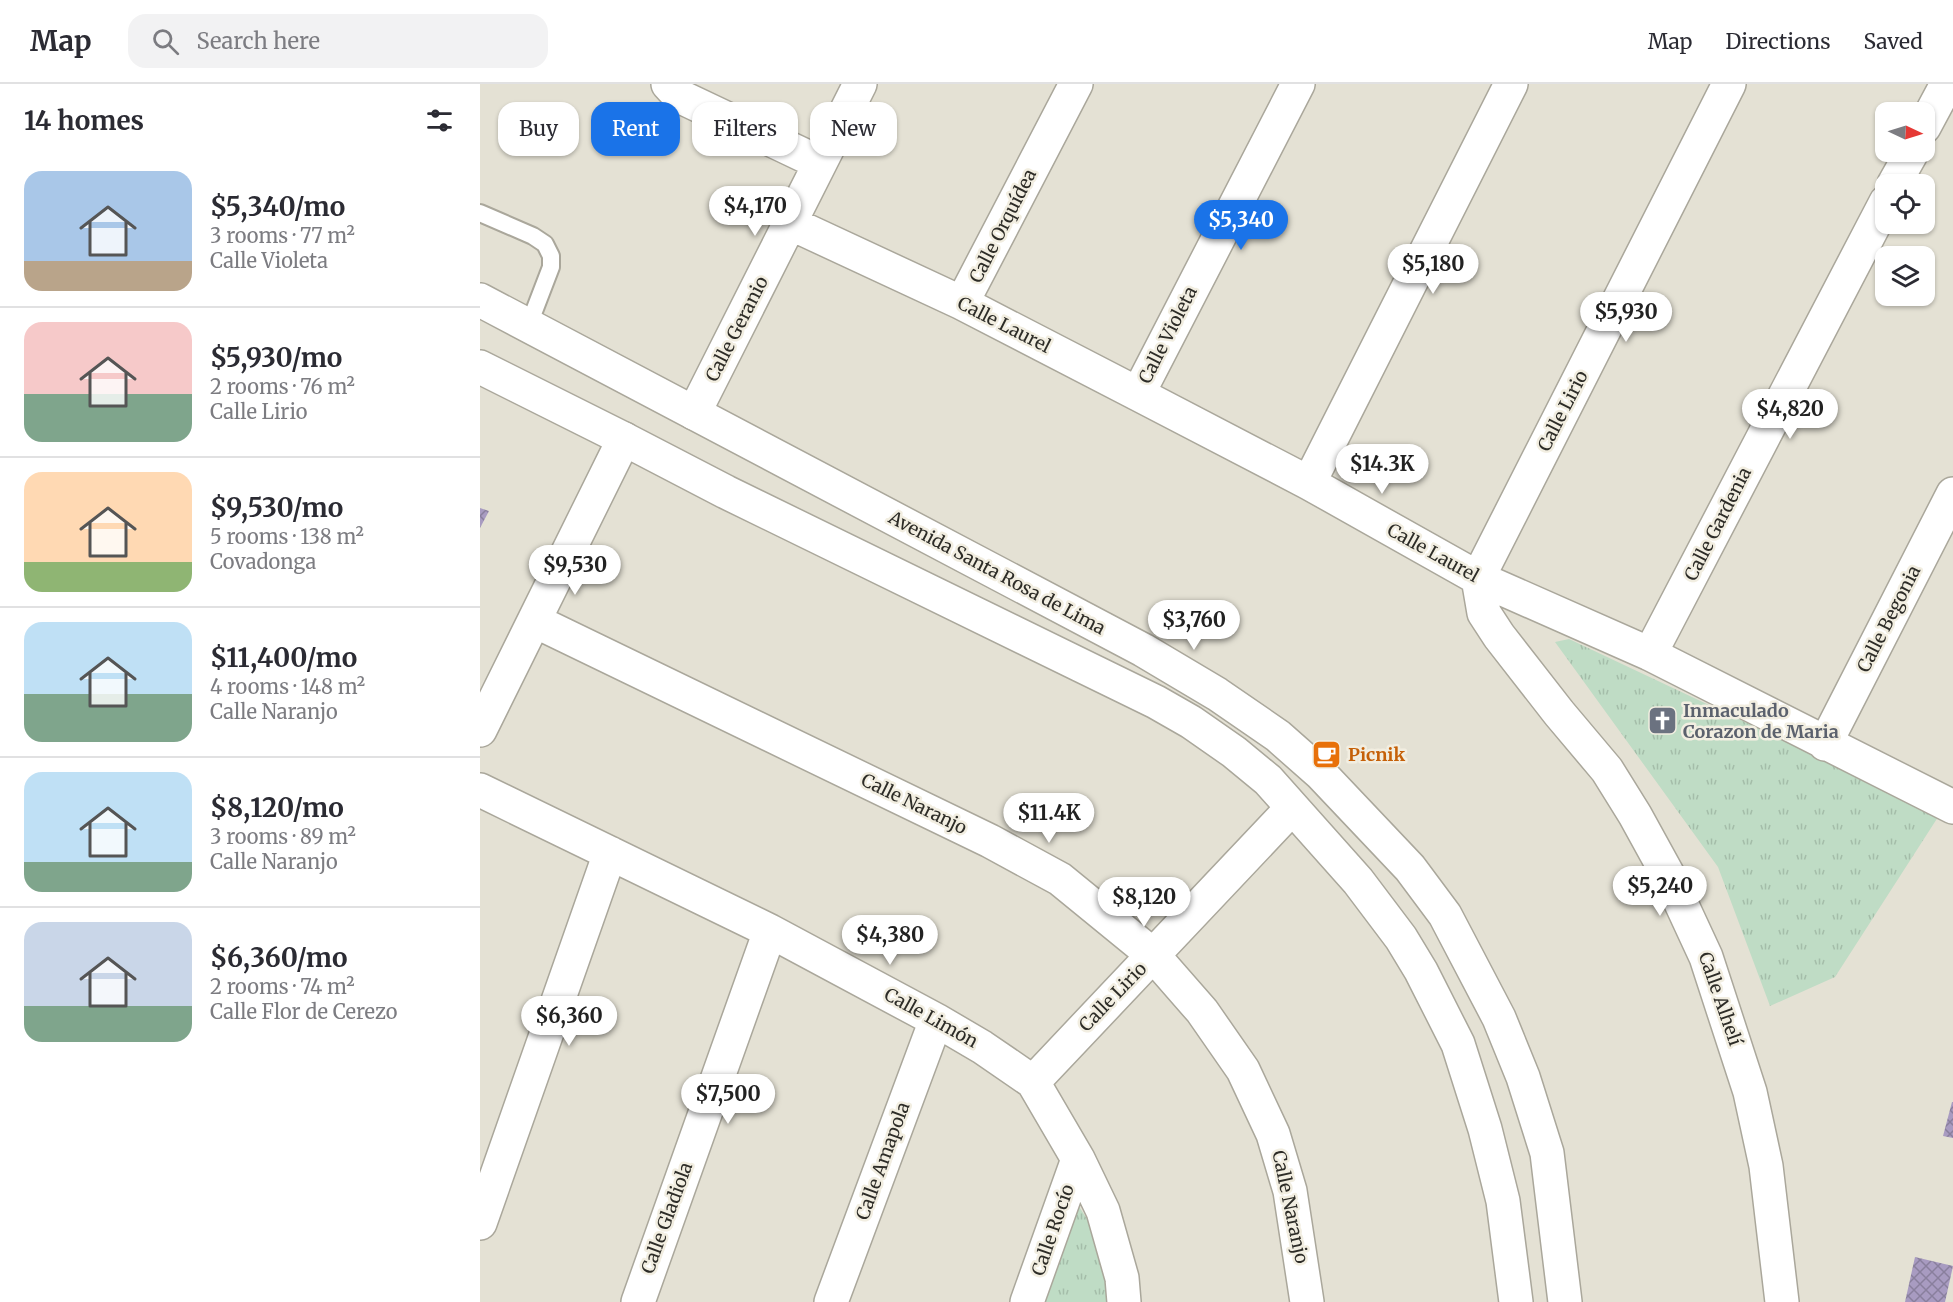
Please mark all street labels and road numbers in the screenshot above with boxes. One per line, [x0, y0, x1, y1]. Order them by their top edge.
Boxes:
street label: Calle Orquídea [964, 165, 1041, 287]
street label: Calle Geranio [700, 272, 773, 385]
street label: Calle Violeta [1133, 282, 1202, 387]
street label: Calle Laurel [954, 291, 1055, 358]
street label: Calle Lirio [1532, 366, 1593, 455]
street label: Calle Gardenia [1679, 463, 1756, 584]
street label: Avenida Santa Rosa de Lima [884, 505, 1110, 640]
street label: Calle Laurel [1383, 518, 1484, 587]
street label: Calle Begonia [1852, 561, 1926, 676]
street label: Calle Naranjo [858, 768, 971, 839]
street label: Calle Alhelí [1694, 949, 1748, 1050]
street label: Calle Lirio [1074, 957, 1151, 1036]
street label: Calle Limón [880, 982, 982, 1053]
street label: Calle Amapola [851, 1098, 915, 1223]
street label: Calle Naranjo [1267, 1148, 1314, 1265]
street label: Calle Gladiola [636, 1159, 697, 1277]
street label: Calle Rocío [1026, 1181, 1079, 1279]

